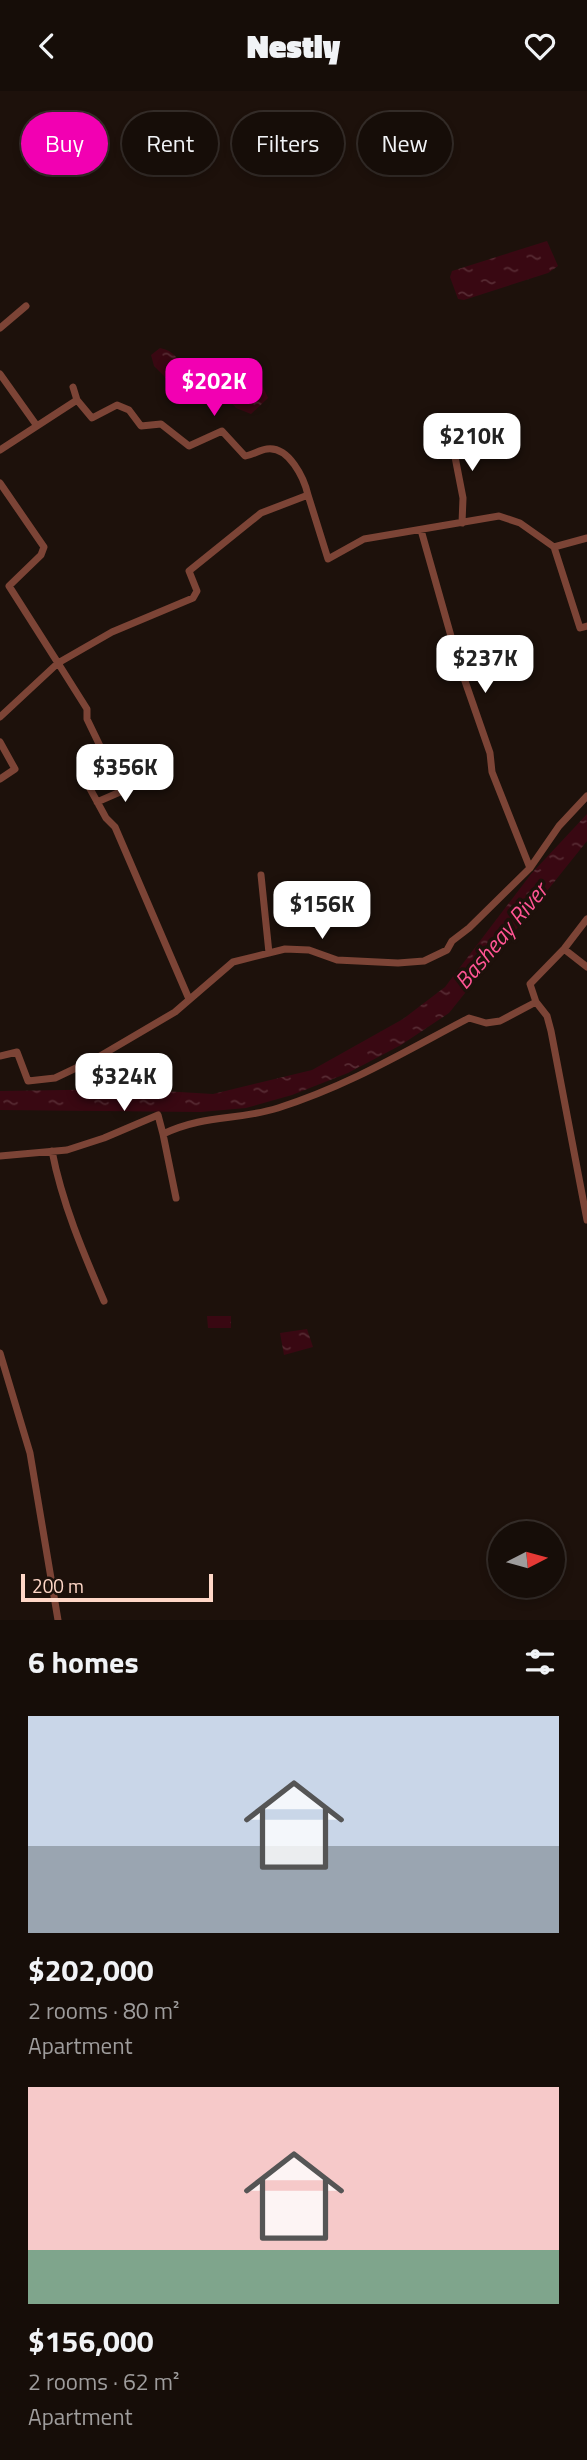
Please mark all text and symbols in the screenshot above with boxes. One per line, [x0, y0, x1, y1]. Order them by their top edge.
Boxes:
text: Nestly [247, 22, 340, 70]
icon: back [28, 27, 66, 65]
icon: heart [521, 27, 559, 65]
chip: Buy [21, 112, 108, 175]
chip: Rent [122, 112, 218, 175]
chip: Filters [232, 112, 344, 175]
chip: New [358, 112, 452, 175]
pin: $202K [165, 359, 263, 418]
text: $202K [181, 363, 247, 398]
pin: $210K [423, 413, 521, 473]
text: $210K [439, 418, 505, 453]
pin: $237K [436, 635, 534, 695]
text: $237K [452, 640, 518, 675]
pin: $356K [76, 745, 174, 804]
text: $356K [92, 749, 158, 784]
water label: Basheay River [446, 873, 557, 997]
pin: $156K [273, 881, 371, 941]
text: $156K [289, 886, 355, 921]
pin: $324K [75, 1053, 173, 1113]
text: $324K [91, 1058, 157, 1093]
north arrow [488, 1521, 565, 1598]
map controls [488, 1521, 565, 1598]
scale bar [21, 1571, 214, 1603]
text: 200 m [32, 1571, 84, 1600]
text: 6 homes [28, 1639, 139, 1685]
icon: filters [521, 1643, 559, 1681]
icon: home [231, 1762, 357, 1888]
text: $202,000 [28, 1947, 154, 1993]
text: 2 rooms · 80 m² [28, 1993, 179, 2028]
text: Apartment [28, 2028, 133, 2063]
icon: home [231, 2133, 357, 2259]
text: $156,000 [28, 2318, 154, 2364]
text: 2 rooms · 62 m² [28, 2364, 179, 2399]
text: Apartment [28, 2399, 133, 2434]

